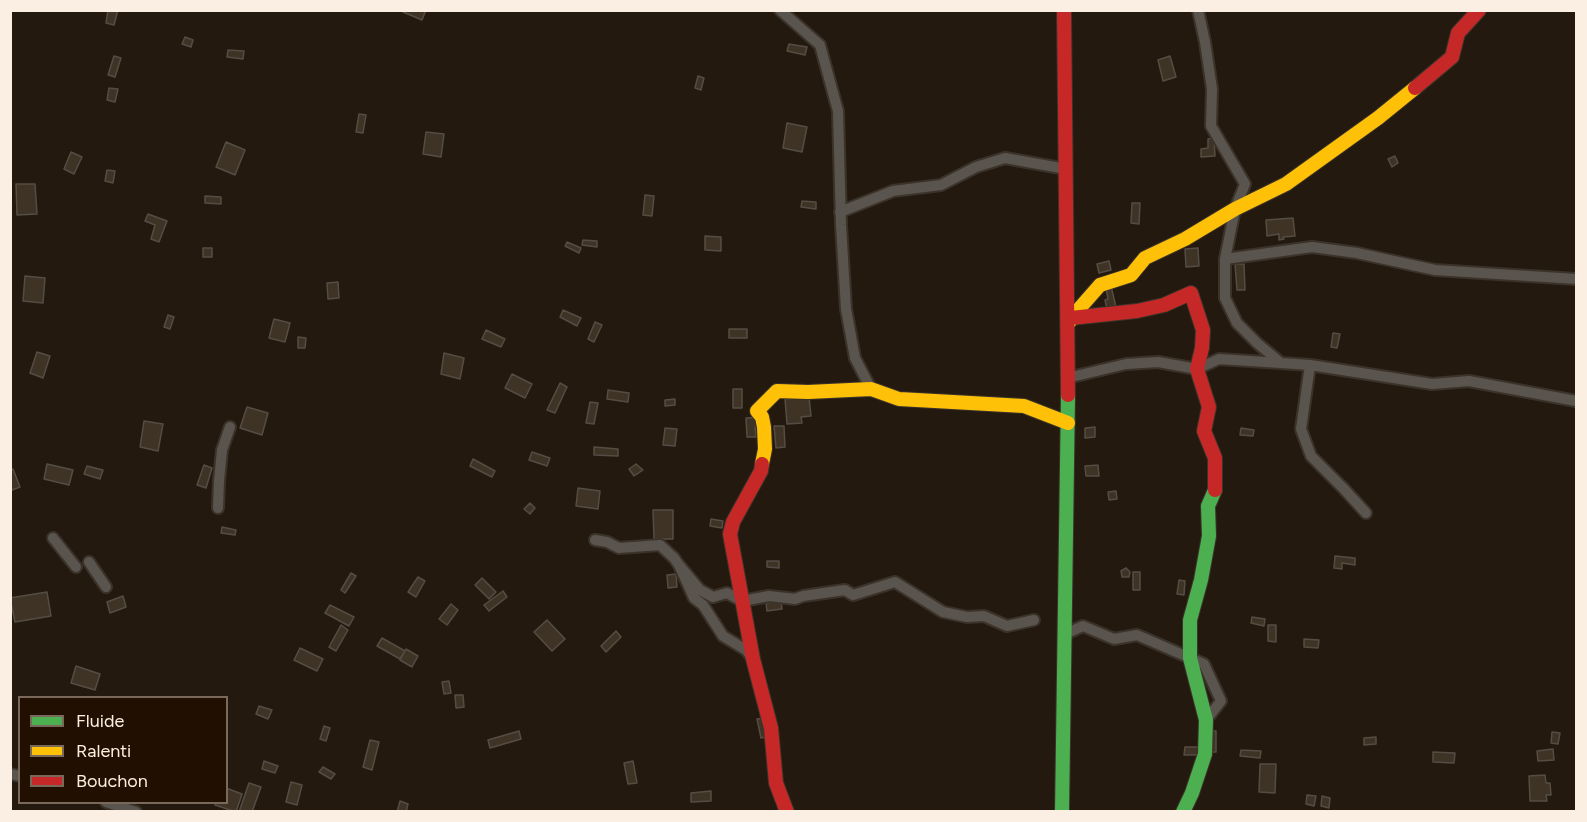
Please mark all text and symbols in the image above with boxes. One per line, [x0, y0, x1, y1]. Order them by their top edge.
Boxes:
legend [18, 696, 228, 804]
text: Fluide [76, 710, 124, 732]
text: Ralenti [76, 740, 131, 762]
text: Bouchon [76, 770, 148, 792]

